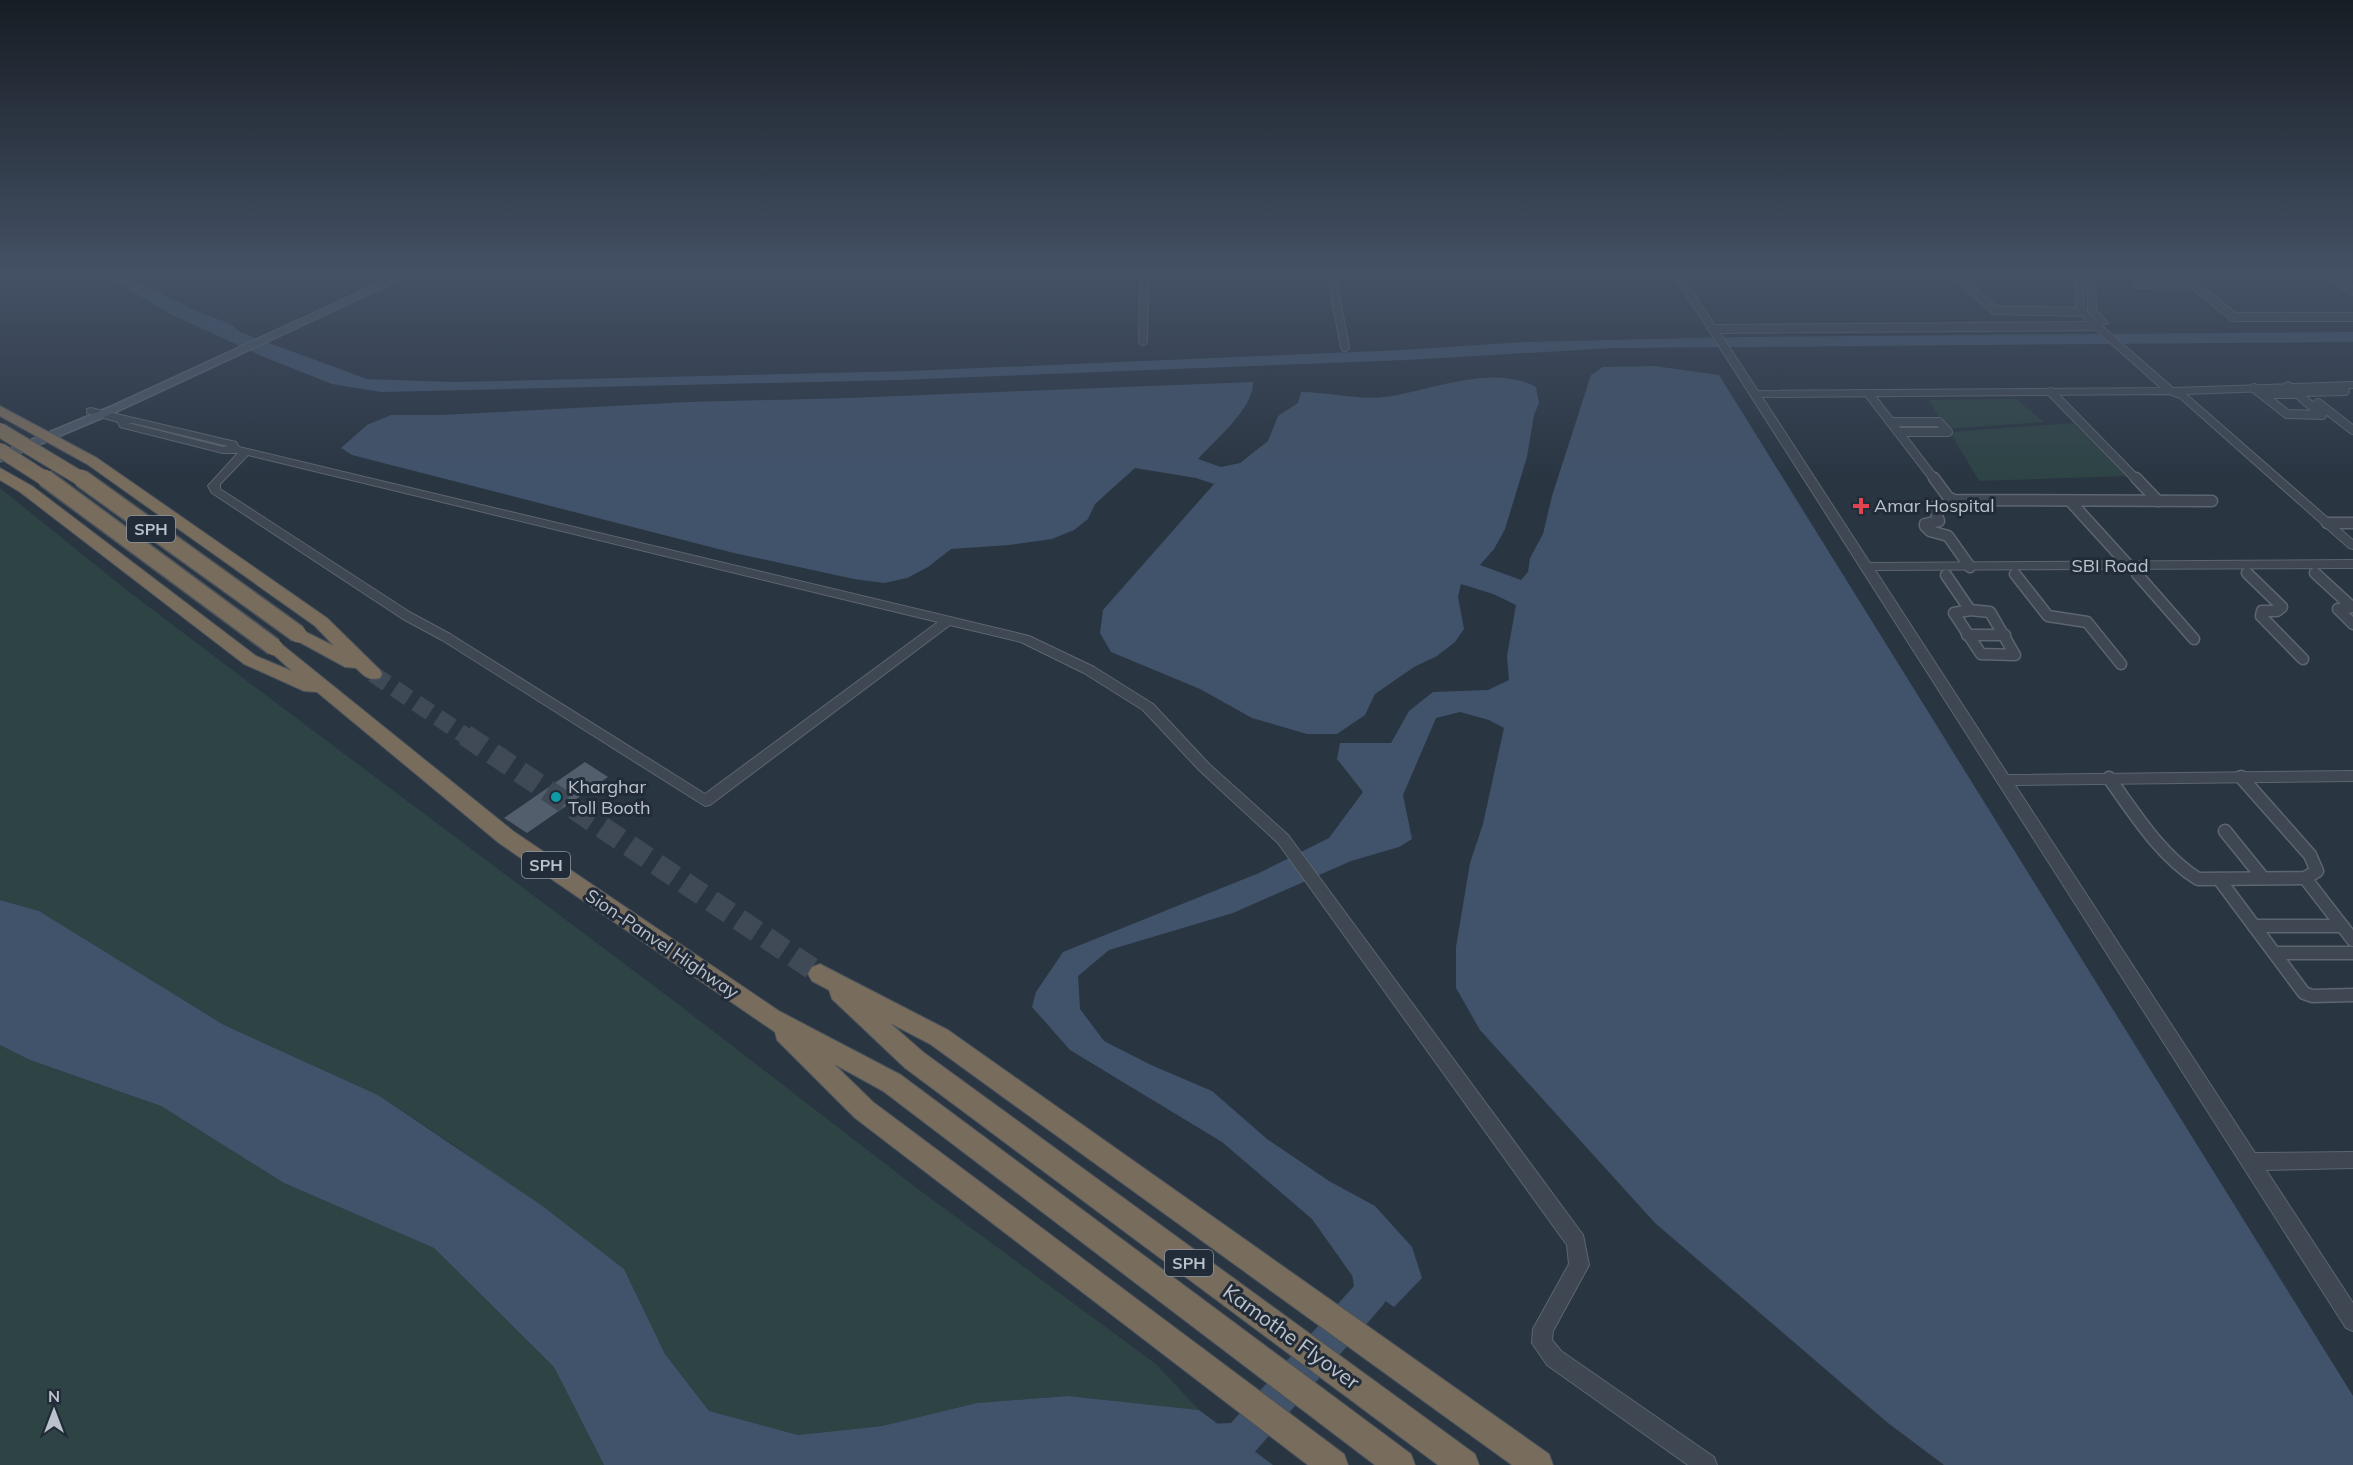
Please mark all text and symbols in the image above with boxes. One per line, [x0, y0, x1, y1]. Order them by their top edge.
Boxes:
place label: Amar Hospital [1874, 494, 1995, 517]
marker: Amar Hospital [1852, 497, 1870, 515]
road number: SPH [127, 516, 175, 542]
street label: SBI Road [2072, 554, 2148, 577]
place label: Kharghar Toll Booth [568, 775, 651, 819]
marker: Kharghar Toll Booth [549, 790, 563, 804]
road number: SPH [522, 852, 570, 878]
street label: Sion-Panvel Highway [581, 884, 744, 1004]
road number: SPH [1165, 1250, 1213, 1276]
street label: Kamothe Flyover [1218, 1278, 1365, 1395]
north arrow [24, 1381, 84, 1441]
text: N [48, 1386, 60, 1406]

